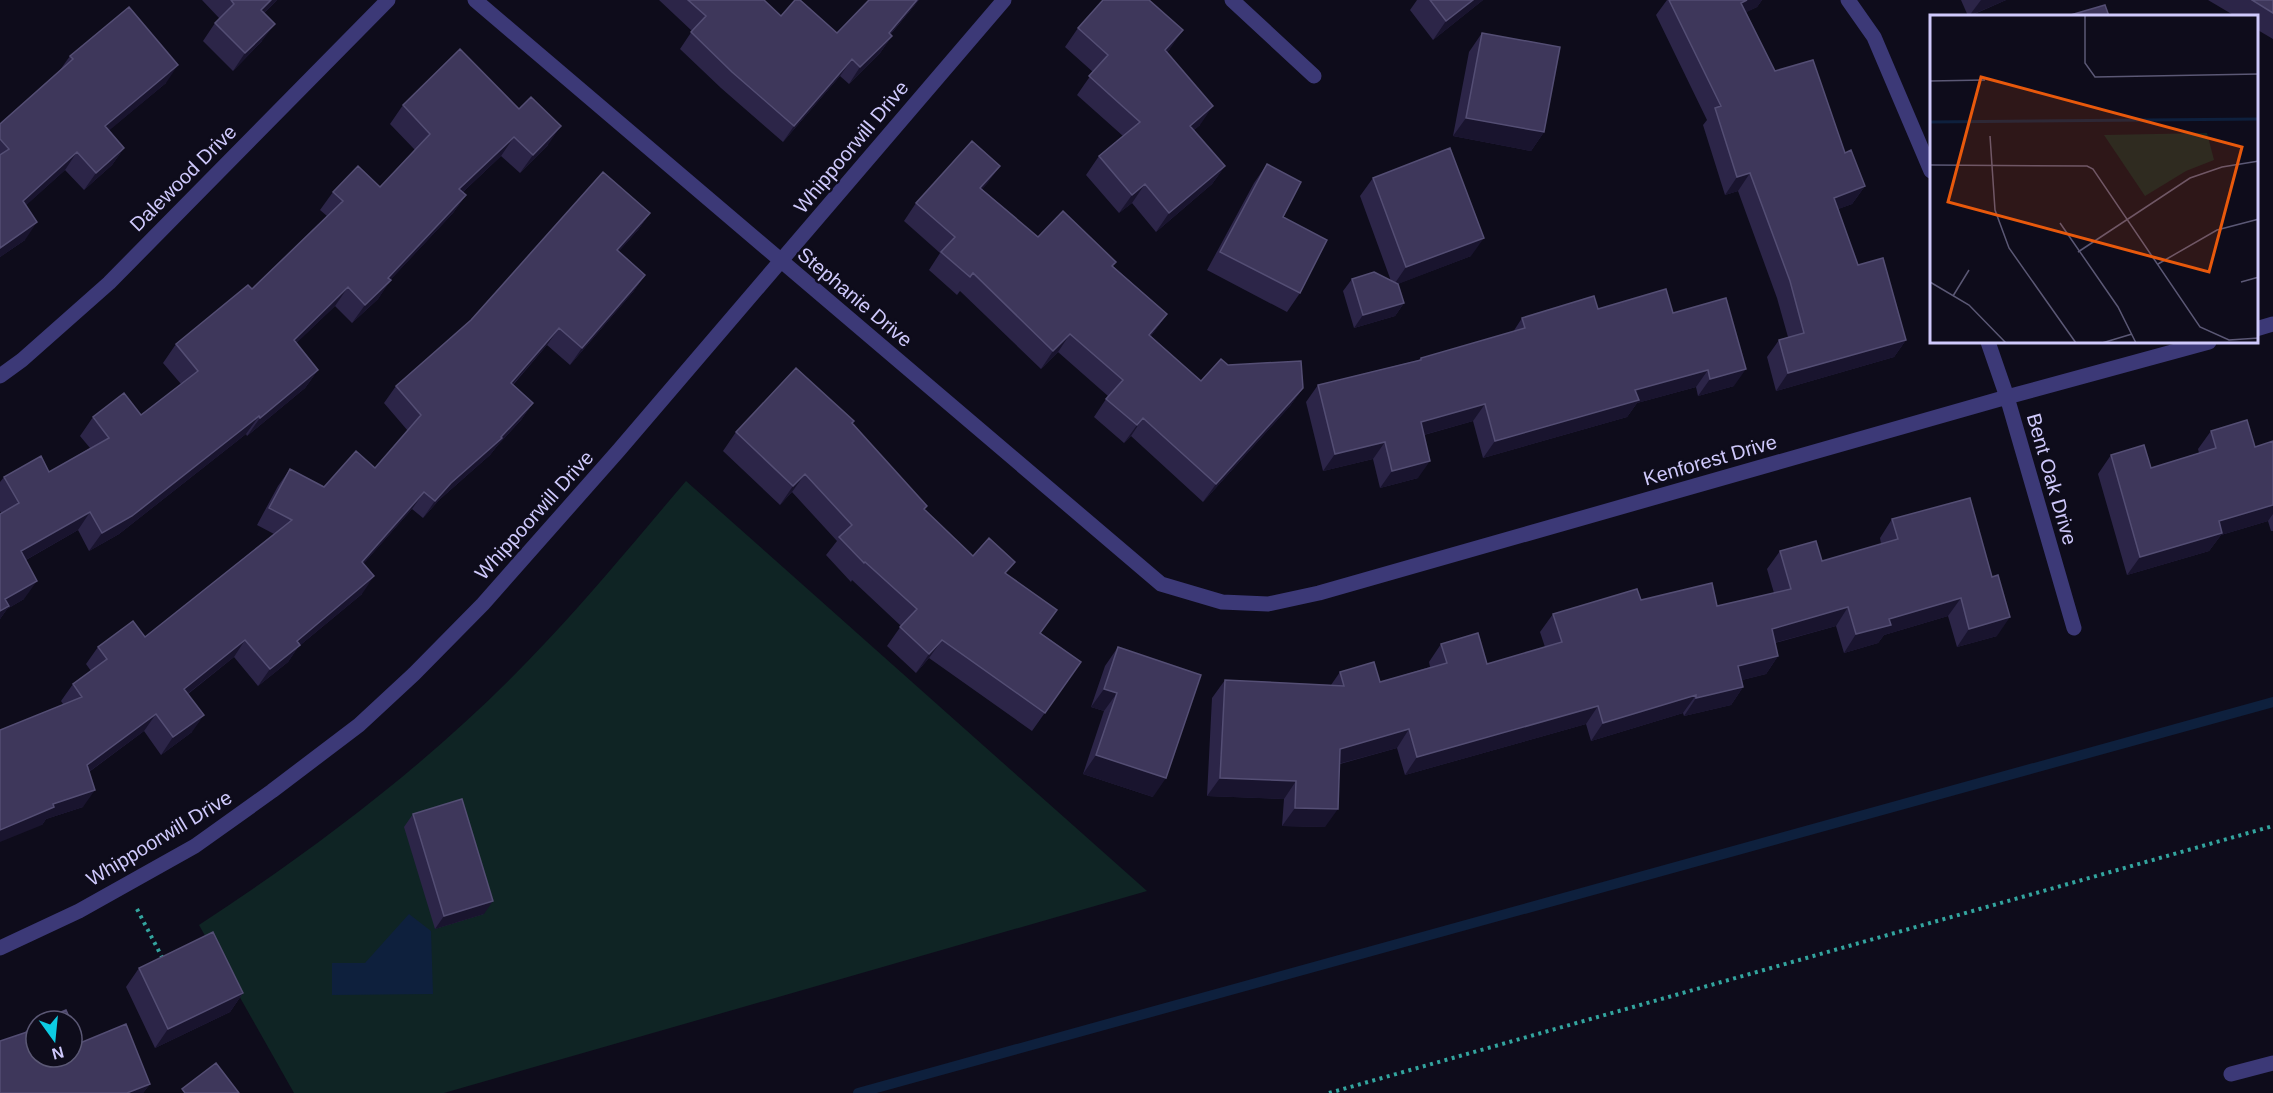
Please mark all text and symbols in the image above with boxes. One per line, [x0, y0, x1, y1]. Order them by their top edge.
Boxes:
inset map [1930, 15, 2258, 344]
street label: Whippoorwill Drive [789, 76, 913, 218]
street label: Dalewood Drive [125, 120, 241, 236]
street label: Stephanie Drive [793, 243, 917, 351]
street label: Bent Oak Drive [2023, 411, 2081, 547]
street label: Kenforest Drive [1641, 430, 1779, 490]
street label: Whippoorwill Drive [470, 446, 598, 584]
street label: Whippoorwill Drive [82, 786, 236, 890]
north arrow [24, 1009, 84, 1069]
text: N [50, 1043, 66, 1063]

